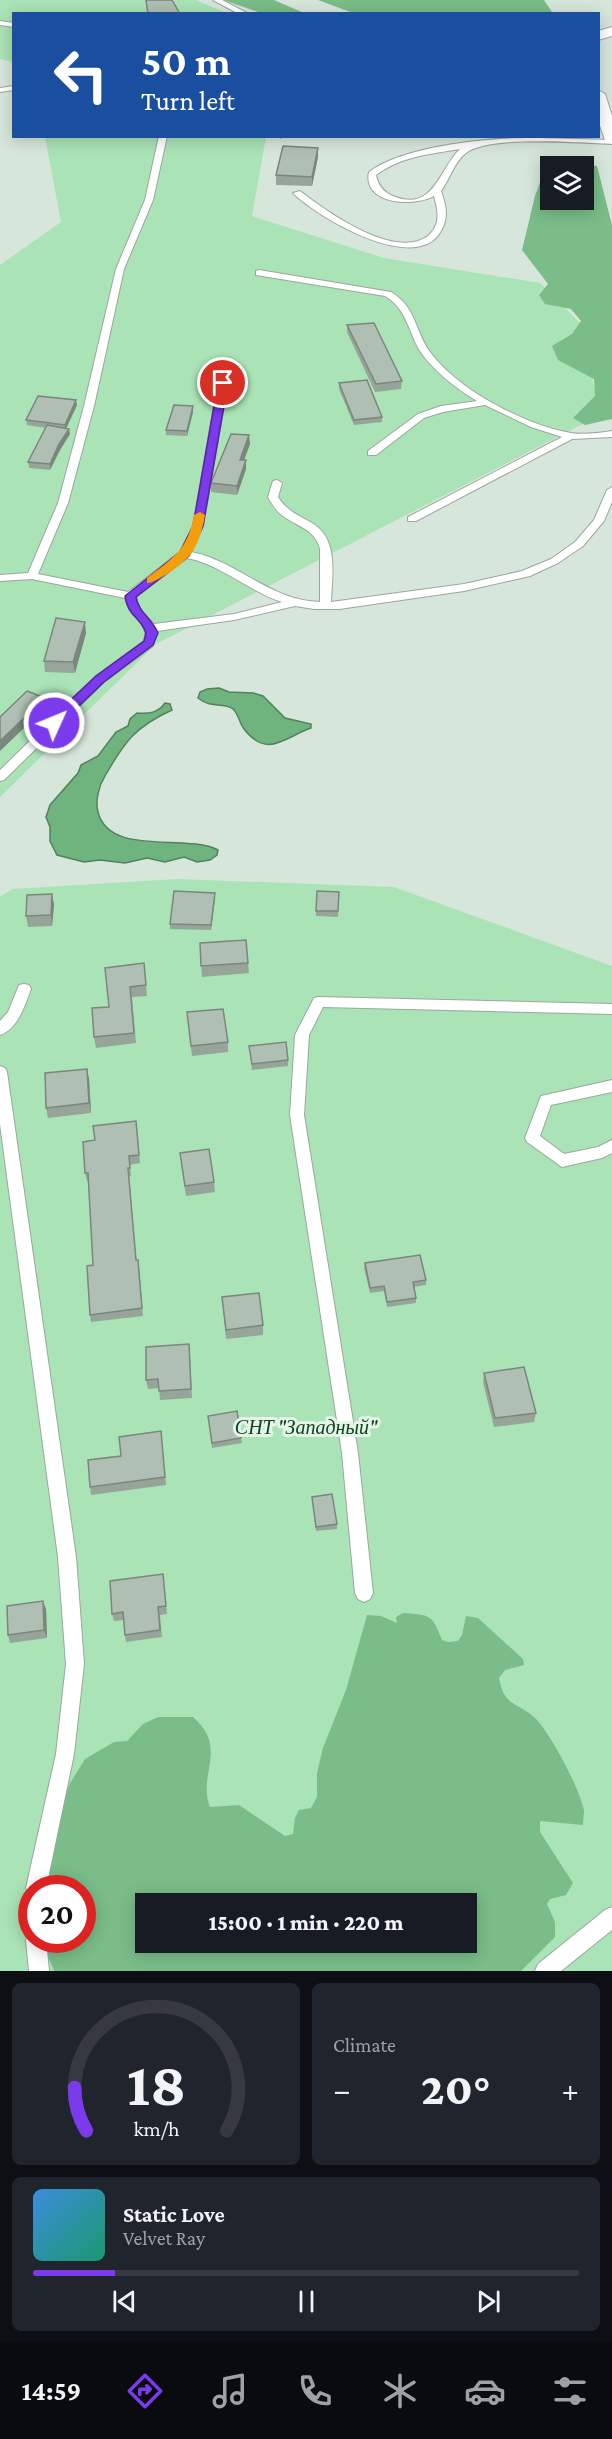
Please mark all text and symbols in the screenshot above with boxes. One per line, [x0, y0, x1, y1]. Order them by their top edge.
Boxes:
icon: left [42, 36, 120, 114]
text: 50 m [141, 37, 231, 84]
text: Turn left [141, 86, 235, 116]
map controls [540, 156, 594, 210]
button: layers [540, 156, 594, 210]
pin [197, 357, 248, 408]
icon: arrive [206, 366, 239, 399]
position arrow [22, 691, 86, 755]
park label: СНТ "Западный" [235, 1416, 378, 1438]
speed limit sign: 20 [18, 1875, 96, 1953]
text: 15:00 · 1 min · 220 m [208, 1910, 404, 1935]
text: Climate [333, 2034, 396, 2056]
text: 18 [126, 2049, 186, 2118]
text: 20° [421, 2064, 491, 2114]
text: − [333, 2071, 350, 2108]
text: + [562, 2071, 579, 2108]
text: km/h [133, 2117, 180, 2141]
text: Static Love [123, 2202, 225, 2227]
text: Velvet Ray [123, 2227, 205, 2249]
icon: previous [108, 2285, 141, 2318]
icon: pause [290, 2285, 323, 2318]
icon: next [472, 2285, 505, 2318]
icon: directions [124, 2370, 166, 2412]
icon: music [209, 2370, 251, 2412]
icon: phone [294, 2370, 336, 2412]
icon: climate [379, 2370, 421, 2412]
icon: car [464, 2370, 506, 2412]
icon: filters [549, 2370, 591, 2412]
text: 14:59 [21, 2376, 81, 2406]

